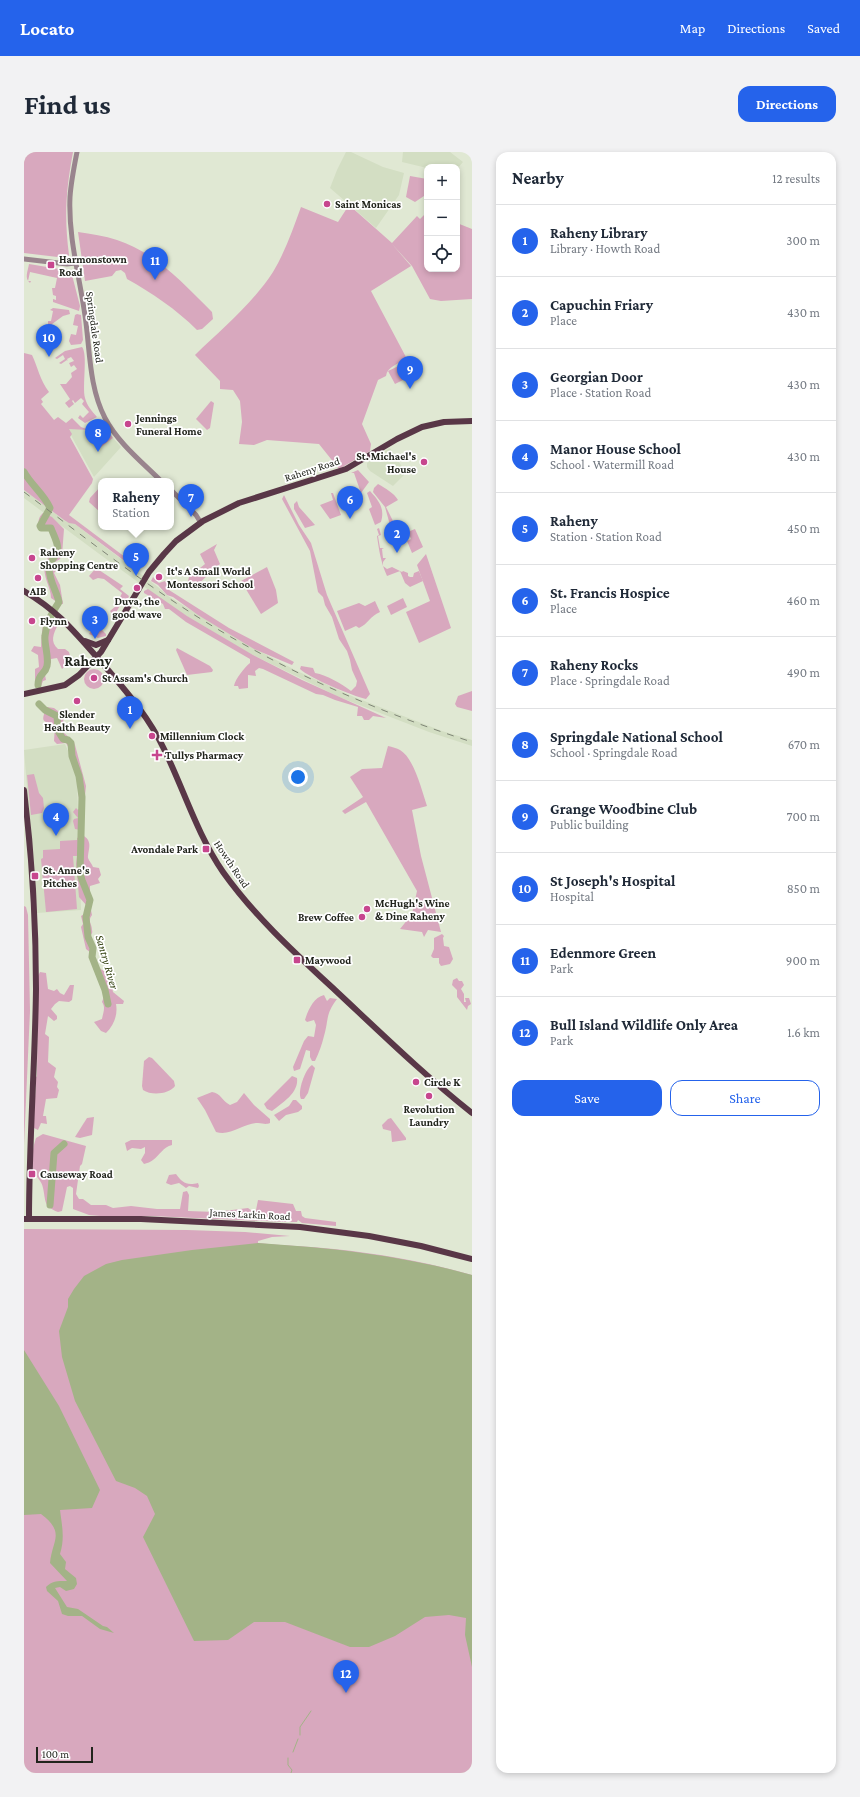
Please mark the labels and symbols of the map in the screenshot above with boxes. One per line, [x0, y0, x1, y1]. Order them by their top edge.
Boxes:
place label: Saint Monicas [335, 198, 402, 210]
marker: Saint Monicas [322, 199, 332, 209]
pin: 11 [142, 247, 168, 280]
place label: Harmonstown Road [59, 253, 127, 278]
marker: Harmonstown Road [46, 260, 56, 270]
street label: Springdale Road [83, 291, 106, 364]
pin: 10 [36, 324, 62, 357]
pin: 9 [397, 356, 423, 389]
place label: Jennings Funeral Home [135, 412, 202, 437]
pin: 8 [85, 419, 111, 452]
marker: Jennings Funeral Home [123, 419, 133, 429]
place label: St. Michael's House [356, 450, 417, 475]
street label: Raheny Road [283, 454, 342, 484]
marker: St. Michael's House [419, 457, 429, 467]
pin: 7 [178, 484, 204, 517]
pin: 6 [337, 486, 363, 519]
pin: 2 [384, 520, 410, 553]
pin: 5 [123, 543, 149, 576]
place label: Raheny Shopping Centre [40, 546, 118, 571]
marker: Raheny Shopping Centre [27, 553, 37, 563]
place label: It's A Small World Montessori School [167, 565, 254, 590]
marker: It's A Small World Montessori School [154, 572, 164, 582]
marker: AIB [33, 573, 43, 583]
marker: Duva, the good wave [132, 583, 142, 593]
place label: AIB [29, 585, 47, 597]
place label: Duva, the good wave [112, 595, 162, 620]
pin: 3 [82, 606, 108, 639]
place label: Flynn [40, 615, 68, 627]
marker: Flynn [27, 616, 37, 626]
district label: Raheny [64, 653, 113, 669]
place label: St Assam's Church [102, 672, 189, 684]
marker: St Assam's Church [89, 673, 99, 683]
marker: Slender Health Beauty [72, 696, 82, 706]
pin: 1 [117, 696, 143, 729]
place label: Slender Health Beauty [44, 708, 111, 733]
place label: Millennium Clock [160, 730, 245, 742]
marker: Millennium Clock [147, 731, 157, 741]
place label: Tullys Pharmacy [165, 749, 244, 761]
marker: Tullys Pharmacy [152, 750, 162, 760]
your location [288, 767, 308, 787]
pin: 4 [43, 803, 69, 836]
street label: Howth Road [212, 838, 252, 890]
place label: Avondale Park [130, 843, 199, 855]
marker: Avondale Park [201, 844, 211, 854]
place label: St. Anne's Pitches [43, 864, 90, 889]
marker: St. Anne's Pitches [30, 871, 40, 881]
place label: McHugh's Wine & Dine Raheny [375, 897, 450, 922]
marker: McHugh's Wine & Dine Raheny [362, 904, 372, 914]
place label: Brew Coffee [298, 911, 354, 923]
marker: Brew Coffee [357, 912, 367, 922]
water label: Santry River [93, 933, 122, 992]
place label: Maywood [305, 954, 351, 966]
marker: Maywood [292, 955, 302, 965]
place label: Circle K [424, 1076, 461, 1088]
marker: Circle K [411, 1077, 421, 1087]
marker: Revolution Laundry [424, 1091, 434, 1101]
place label: Revolution Laundry [403, 1103, 455, 1128]
place label: Causeway Road [40, 1168, 113, 1180]
marker: Causeway Road [27, 1169, 37, 1179]
street label: James Larkin Road [208, 1206, 291, 1223]
pin: 12 [333, 1660, 359, 1693]
scale bar [36, 1745, 93, 1764]

